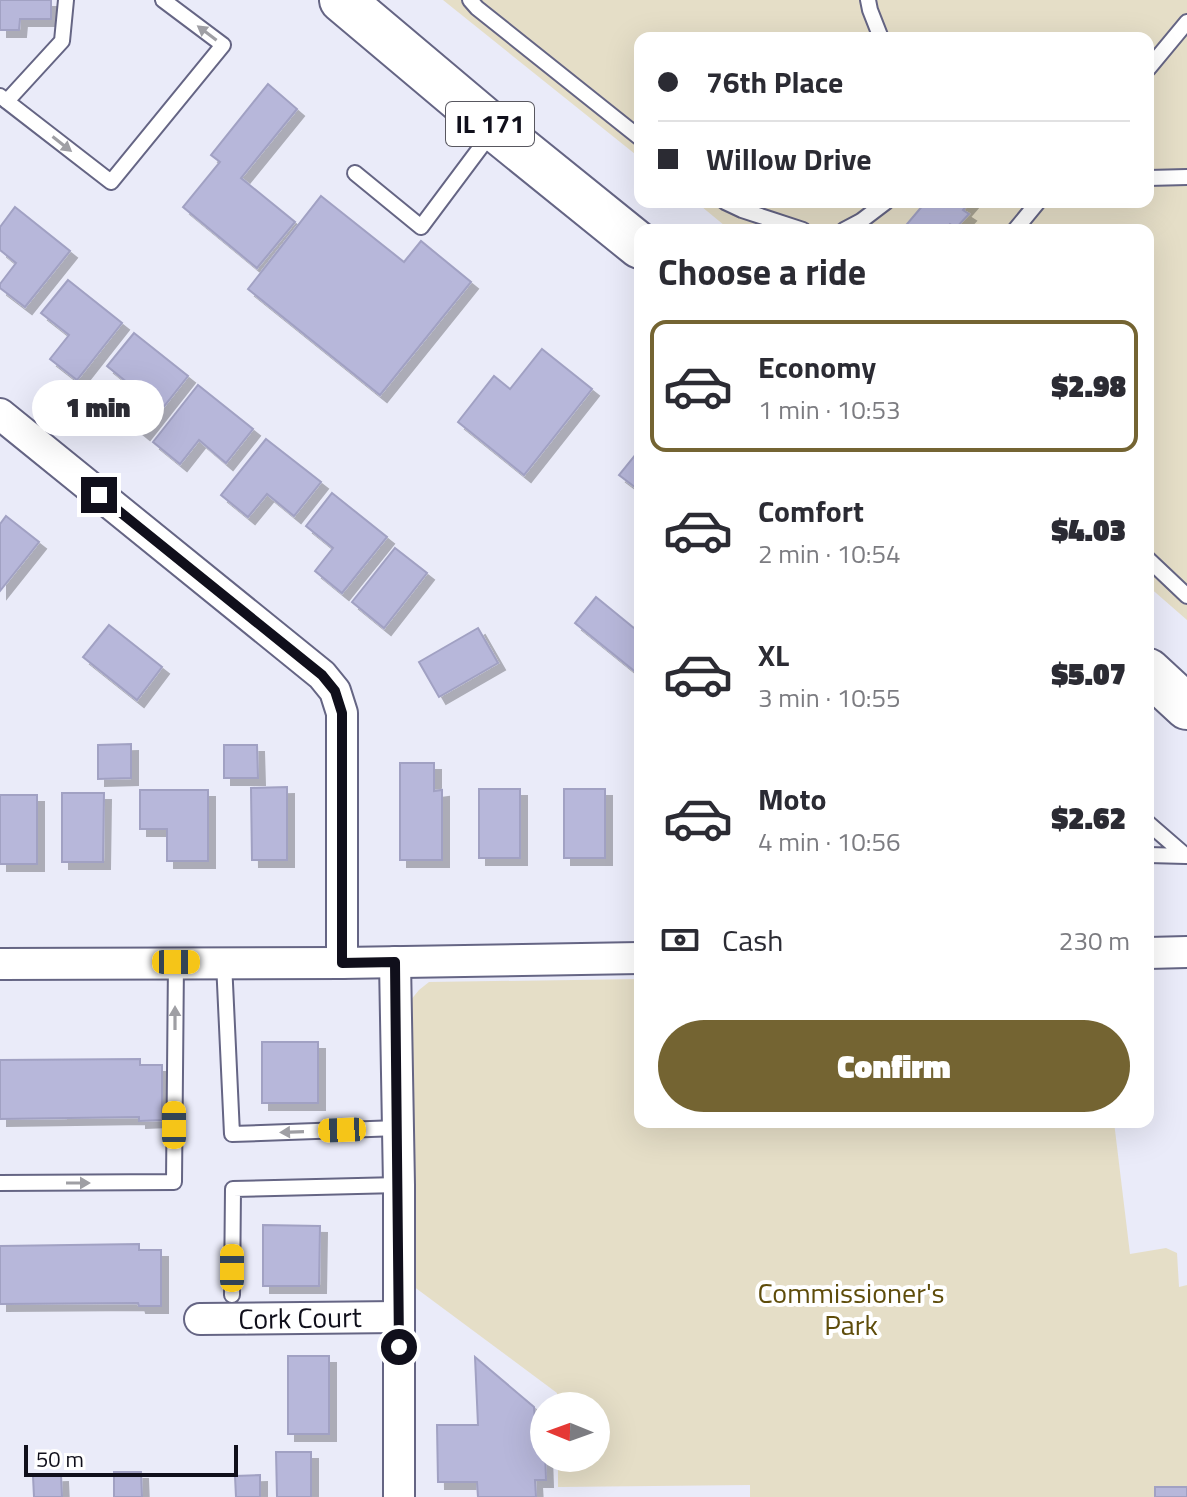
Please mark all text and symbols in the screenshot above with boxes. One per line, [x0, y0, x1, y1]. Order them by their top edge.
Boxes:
one-way arrow [197, 26, 217, 42]
text: 76th Place [706, 59, 843, 105]
road number: IL 171 [446, 102, 534, 146]
one-way arrow [52, 135, 72, 151]
text: Willow Drive [706, 136, 872, 182]
text: Choose a ride [658, 244, 866, 299]
text: Economy [758, 344, 876, 390]
icon: car [662, 350, 734, 422]
text: $2.98 [1052, 363, 1126, 409]
callout: 1 min [33, 379, 165, 435]
text: 1 min [66, 388, 130, 427]
text: 1 min · 10:53 [758, 390, 901, 429]
route end [81, 477, 117, 513]
text: Comfort [758, 488, 864, 534]
icon: car [662, 494, 734, 566]
text: $4.03 [1052, 507, 1126, 553]
text: 2 min · 10:54 [758, 534, 901, 573]
text: XL [758, 632, 789, 678]
icon: car [662, 638, 734, 710]
text: $5.07 [1052, 651, 1126, 697]
text: 3 min · 10:55 [758, 678, 901, 717]
text: Moto [758, 776, 826, 822]
icon: car [662, 782, 734, 854]
text: $2.62 [1052, 795, 1126, 841]
text: 4 min · 10:56 [758, 822, 901, 861]
text: Cash [722, 917, 783, 963]
icon: cash [658, 918, 702, 962]
text: 230 m [1059, 921, 1130, 960]
car [152, 950, 200, 974]
one-way arrow [169, 1005, 181, 1030]
button: Confirm [658, 1020, 1130, 1112]
car [162, 1101, 186, 1149]
car [318, 1117, 366, 1143]
one-way arrow [279, 1126, 304, 1139]
one-way arrow [66, 1176, 91, 1189]
car [220, 1244, 244, 1292]
park label: Commissioner's Park [757, 1271, 945, 1346]
street label: Cork Court [238, 1295, 362, 1340]
route start [381, 1329, 417, 1365]
north arrow [530, 1392, 610, 1472]
map controls [530, 1392, 610, 1472]
scale bar [24, 1441, 238, 1477]
text: 50 m [36, 1442, 84, 1476]

